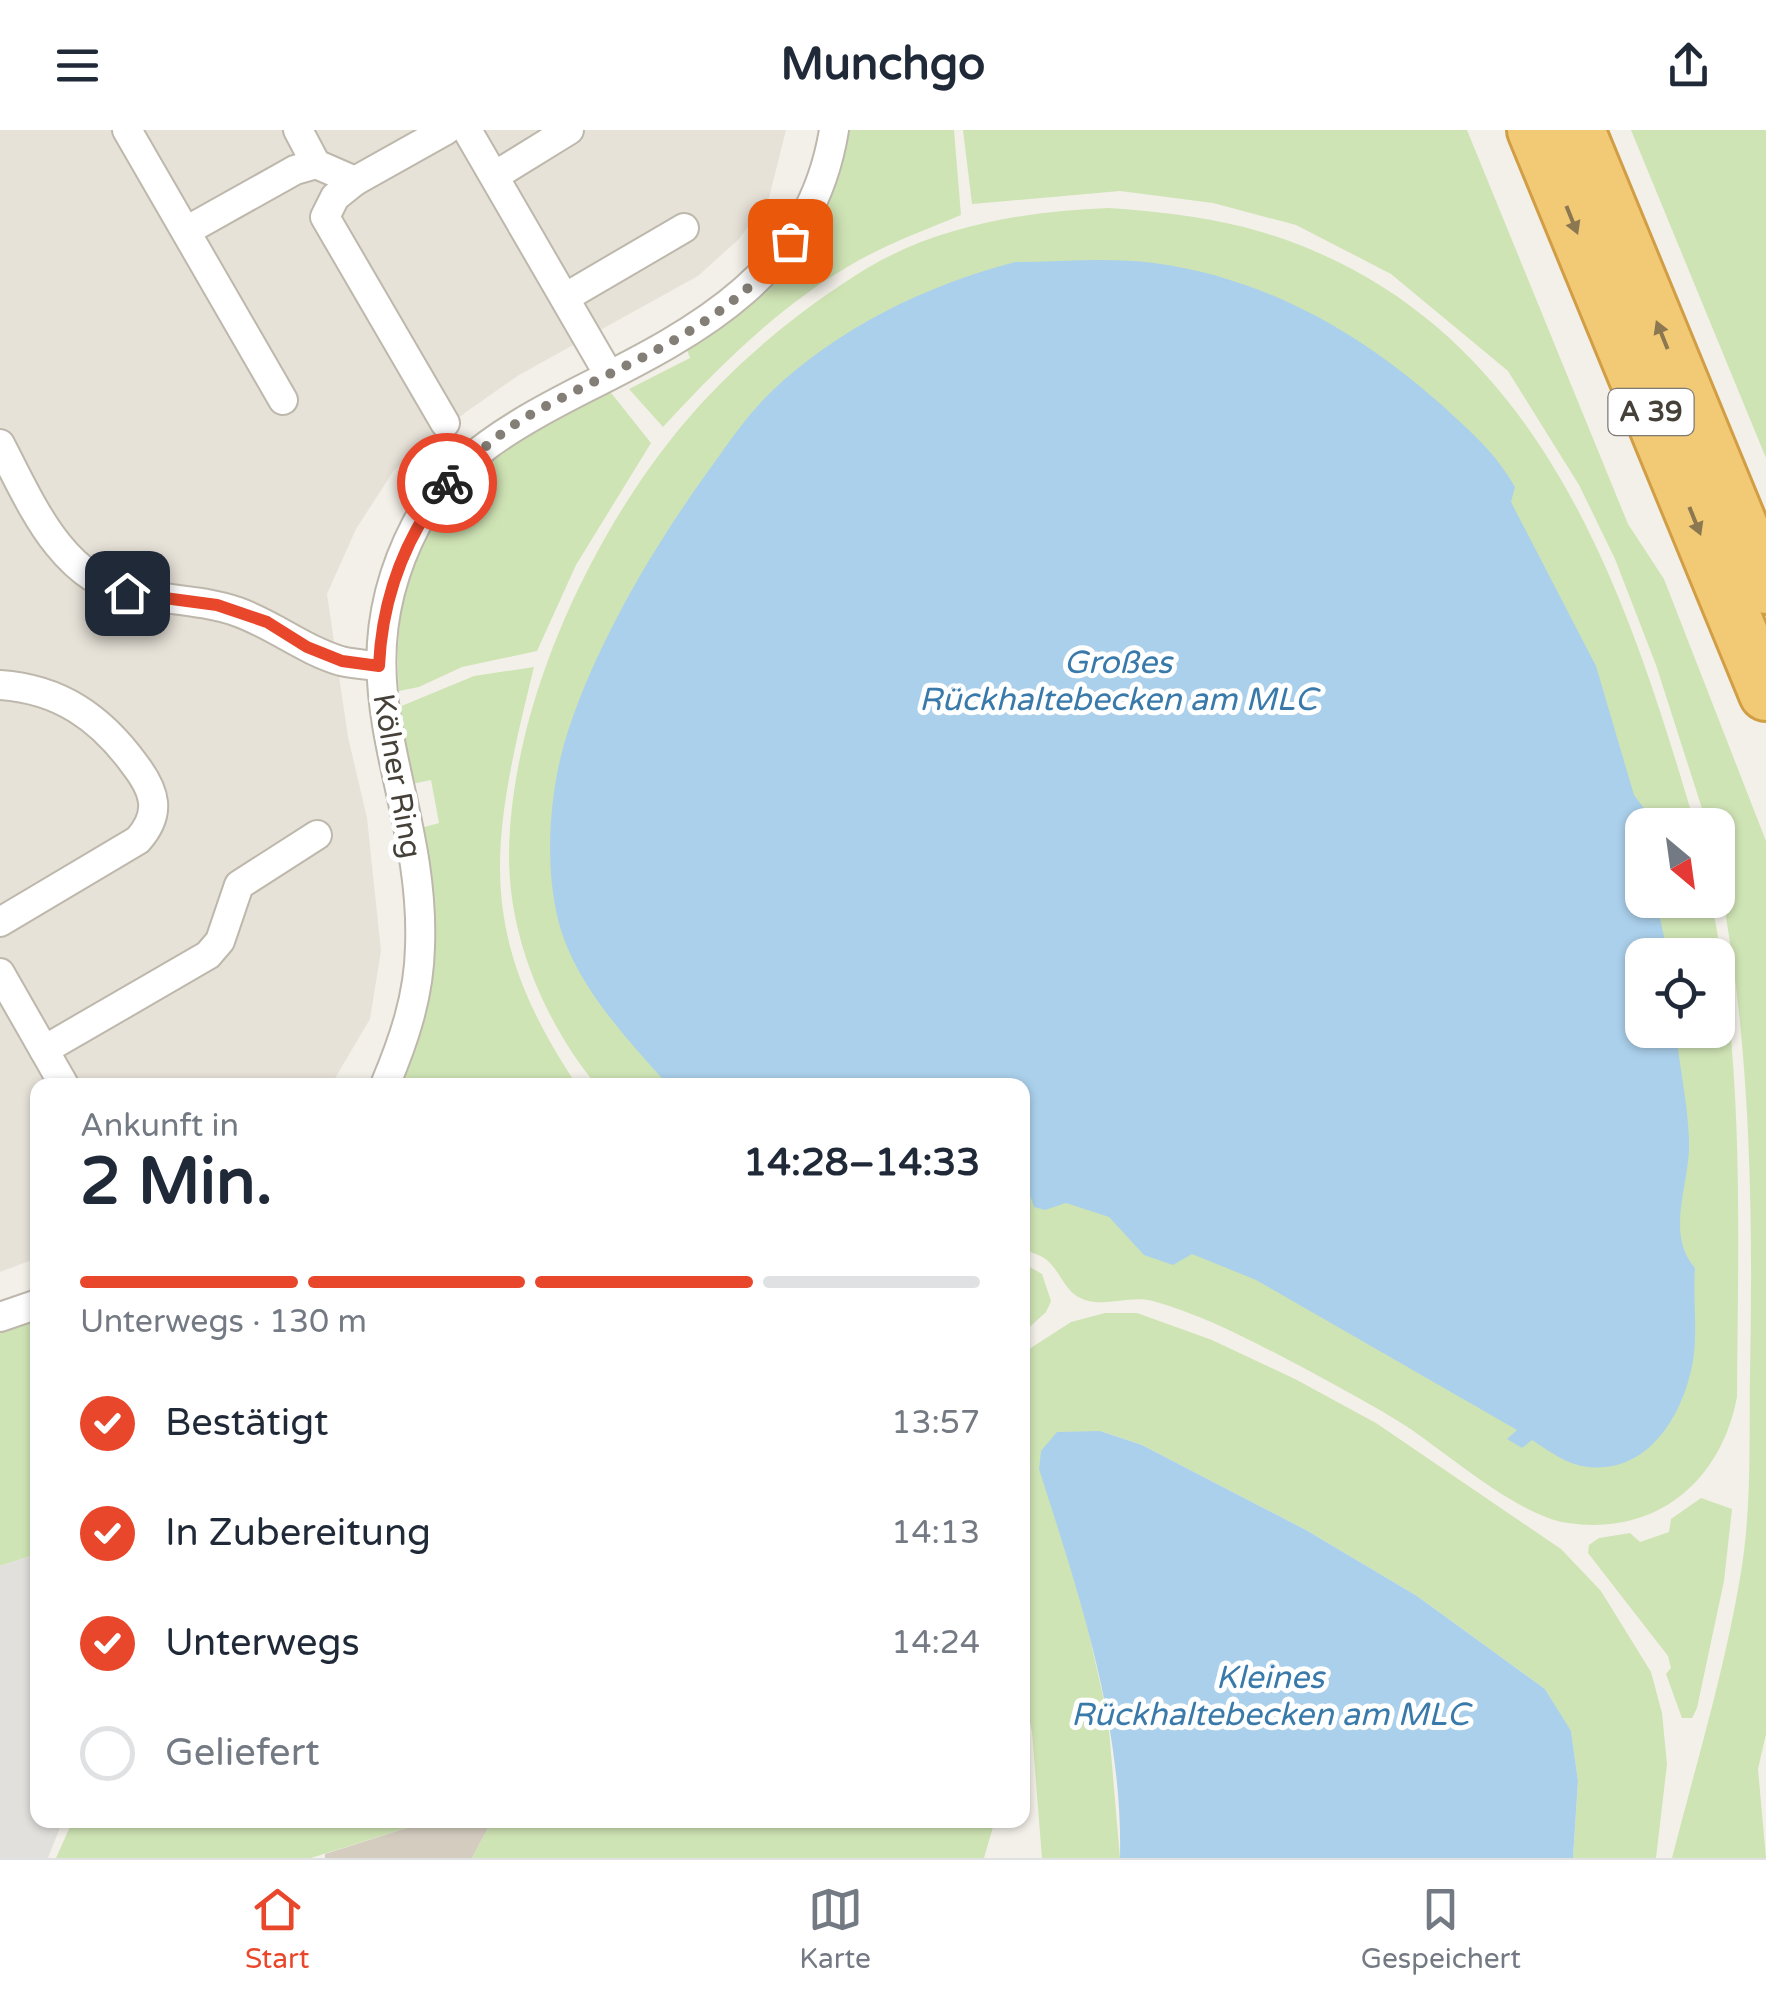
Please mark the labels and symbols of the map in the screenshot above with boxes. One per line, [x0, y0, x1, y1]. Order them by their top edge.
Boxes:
pin [748, 199, 833, 284]
one-way arrow [1564, 205, 1580, 235]
one-way arrow [1654, 320, 1670, 350]
road number: A 39 [1608, 389, 1694, 435]
courier [397, 433, 497, 533]
one-way arrow [1688, 506, 1704, 536]
pin [85, 551, 170, 636]
water label: Großes Rückhaltebecken am MLC [919, 644, 1321, 719]
street label: Kölner Ring [364, 691, 430, 861]
north arrow [1625, 808, 1735, 918]
water label: Kleines Rückhaltebecken am MLC [1071, 1659, 1473, 1734]

